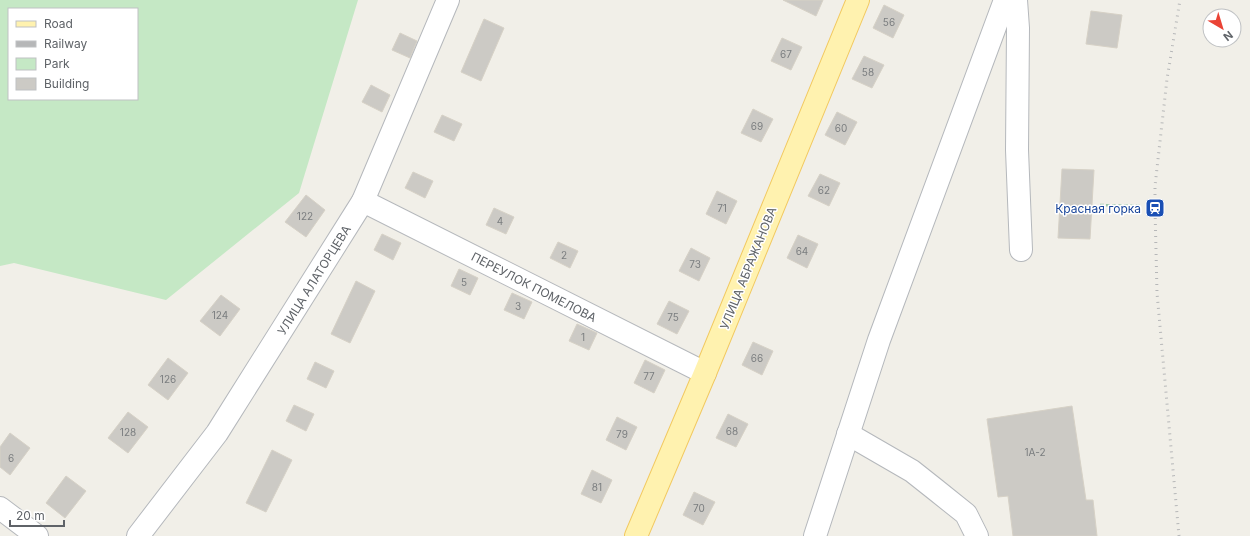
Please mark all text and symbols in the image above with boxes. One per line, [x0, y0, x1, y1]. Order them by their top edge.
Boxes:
legend [8, 8, 138, 100]
north arrow [1202, 8, 1242, 48]
text: Road [44, 16, 73, 31]
house number: 56 [883, 16, 895, 28]
text: N [1221, 28, 1236, 44]
text: Railway [44, 36, 88, 51]
house number: 67 [780, 48, 792, 60]
text: Park [44, 56, 70, 71]
house number: 58 [862, 66, 874, 78]
text: Building [44, 76, 89, 91]
house number: 69 [751, 120, 763, 132]
house number: 60 [835, 122, 847, 134]
house number: 62 [818, 184, 830, 196]
station icon: Красная горка [1144, 197, 1166, 219]
place label: Красная горка [1055, 201, 1141, 216]
house number: 71 [717, 202, 727, 214]
street label: УЛИЦА АБРАЖАНОВА [717, 204, 779, 332]
house number: 122 [297, 210, 313, 222]
house number: 4 [497, 215, 503, 227]
street label: УЛИЦА АЛАТОРЦЕВА [274, 222, 354, 338]
house number: 64 [796, 245, 808, 257]
street label: ПЕРЕУЛОК ПОМЕЛОВА [469, 249, 599, 325]
house number: 2 [561, 249, 567, 261]
house number: 73 [689, 258, 701, 270]
house number: 5 [461, 276, 467, 288]
house number: 3 [515, 300, 521, 312]
house number: 124 [212, 309, 228, 321]
house number: 75 [667, 311, 679, 323]
house number: 1 [581, 331, 585, 343]
house number: 66 [751, 352, 763, 364]
house number: 77 [643, 370, 655, 382]
house number: 126 [160, 373, 176, 385]
house number: 68 [726, 425, 738, 437]
house number: 128 [120, 426, 136, 438]
house number: 79 [616, 428, 628, 440]
house number: 1А-2 [1025, 446, 1046, 458]
house number: 6 [8, 452, 14, 464]
house number: 81 [592, 481, 602, 493]
scale bar [10, 502, 64, 528]
house number: 70 [693, 502, 705, 514]
text: 20 m [16, 508, 45, 523]

